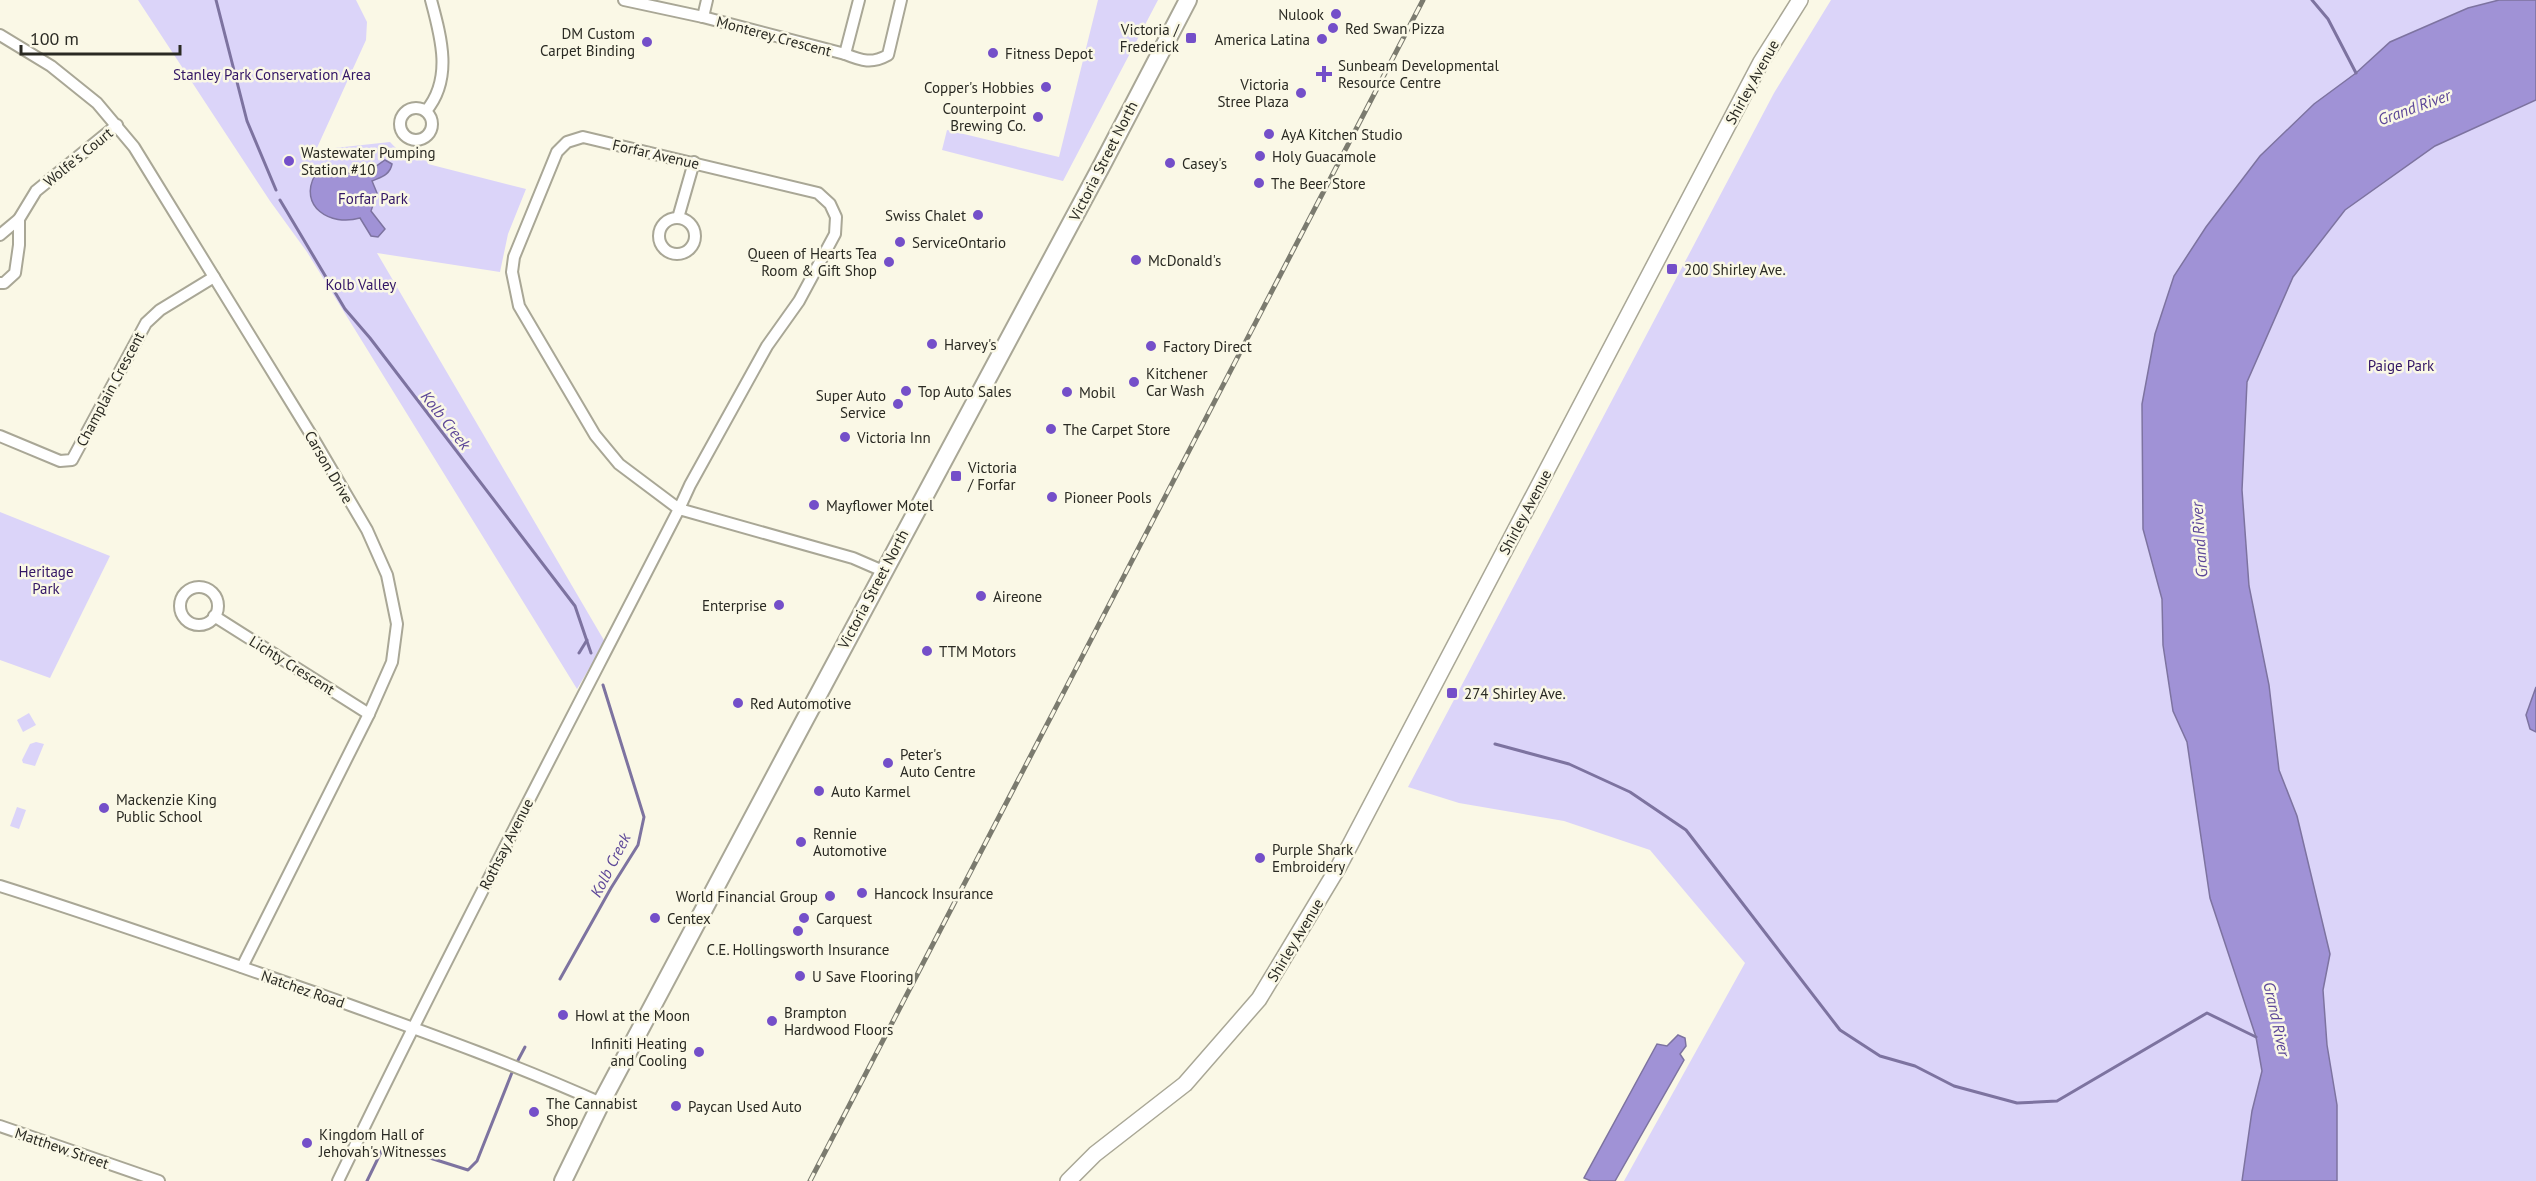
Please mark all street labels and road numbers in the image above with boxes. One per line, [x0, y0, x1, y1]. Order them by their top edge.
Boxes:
street label: Monterey Crescent [714, 12, 834, 60]
street label: Shirley Avenue [1721, 36, 1783, 128]
street label: Victoria Street North [1064, 98, 1141, 225]
street label: Wolfe's Court [39, 123, 117, 191]
street label: Forfar Avenue [611, 135, 701, 173]
street label: Champlain Crescent [72, 328, 148, 450]
street label: Carson Drive [301, 427, 357, 507]
street label: Shirley Avenue [1495, 466, 1555, 558]
street label: Victoria Street North [833, 526, 912, 653]
street label: Lichty Crescent [246, 631, 338, 699]
street label: Rothsay Avenue [475, 795, 537, 893]
street label: Shirley Avenue [1263, 895, 1327, 985]
street label: Natchez Road [259, 966, 347, 1012]
street label: Matthew Street [13, 1123, 111, 1173]

